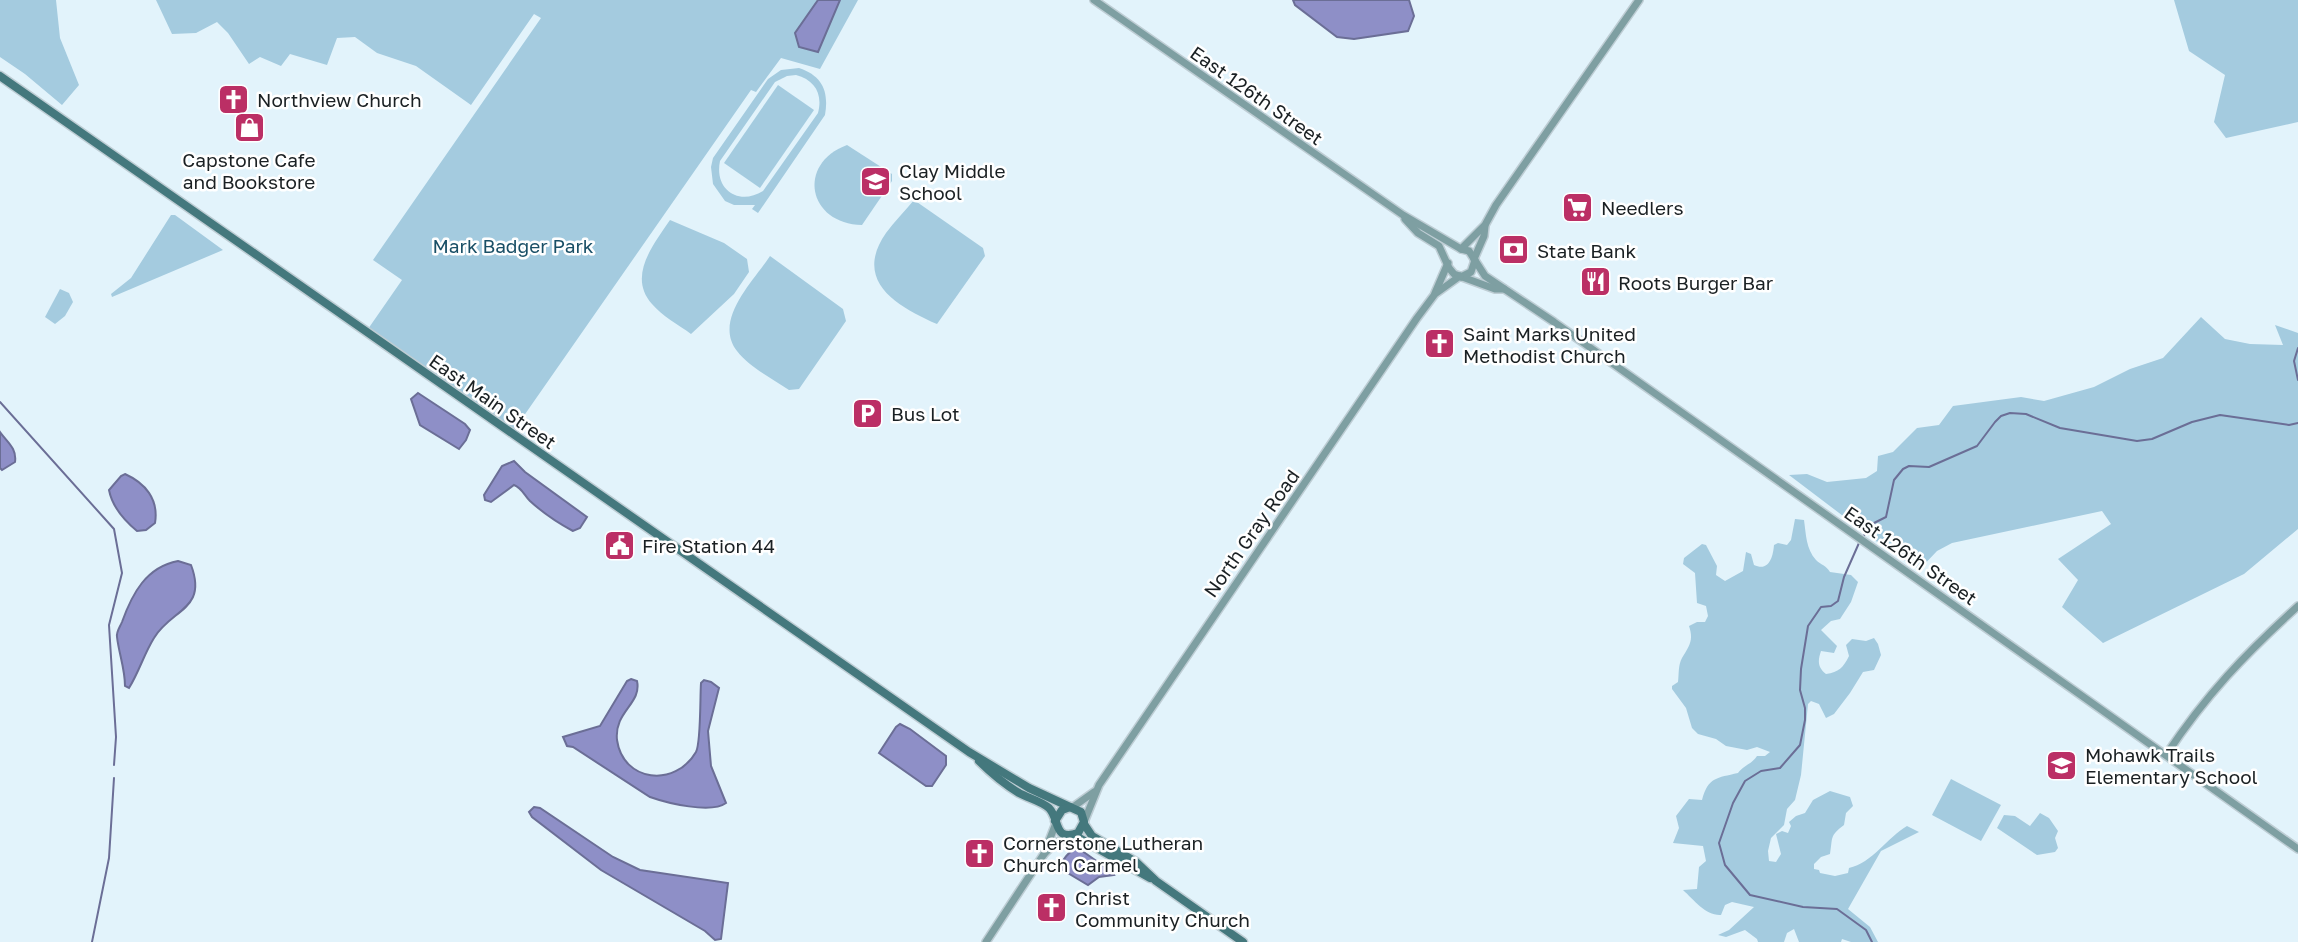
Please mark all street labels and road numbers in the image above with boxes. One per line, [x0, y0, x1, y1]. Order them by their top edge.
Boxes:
street label: East 126th Street [1186, 41, 1328, 149]
street label: East Main Street [425, 349, 561, 453]
street label: North Gray Road [1198, 465, 1304, 601]
street label: East 126th Street [1840, 501, 1982, 609]

